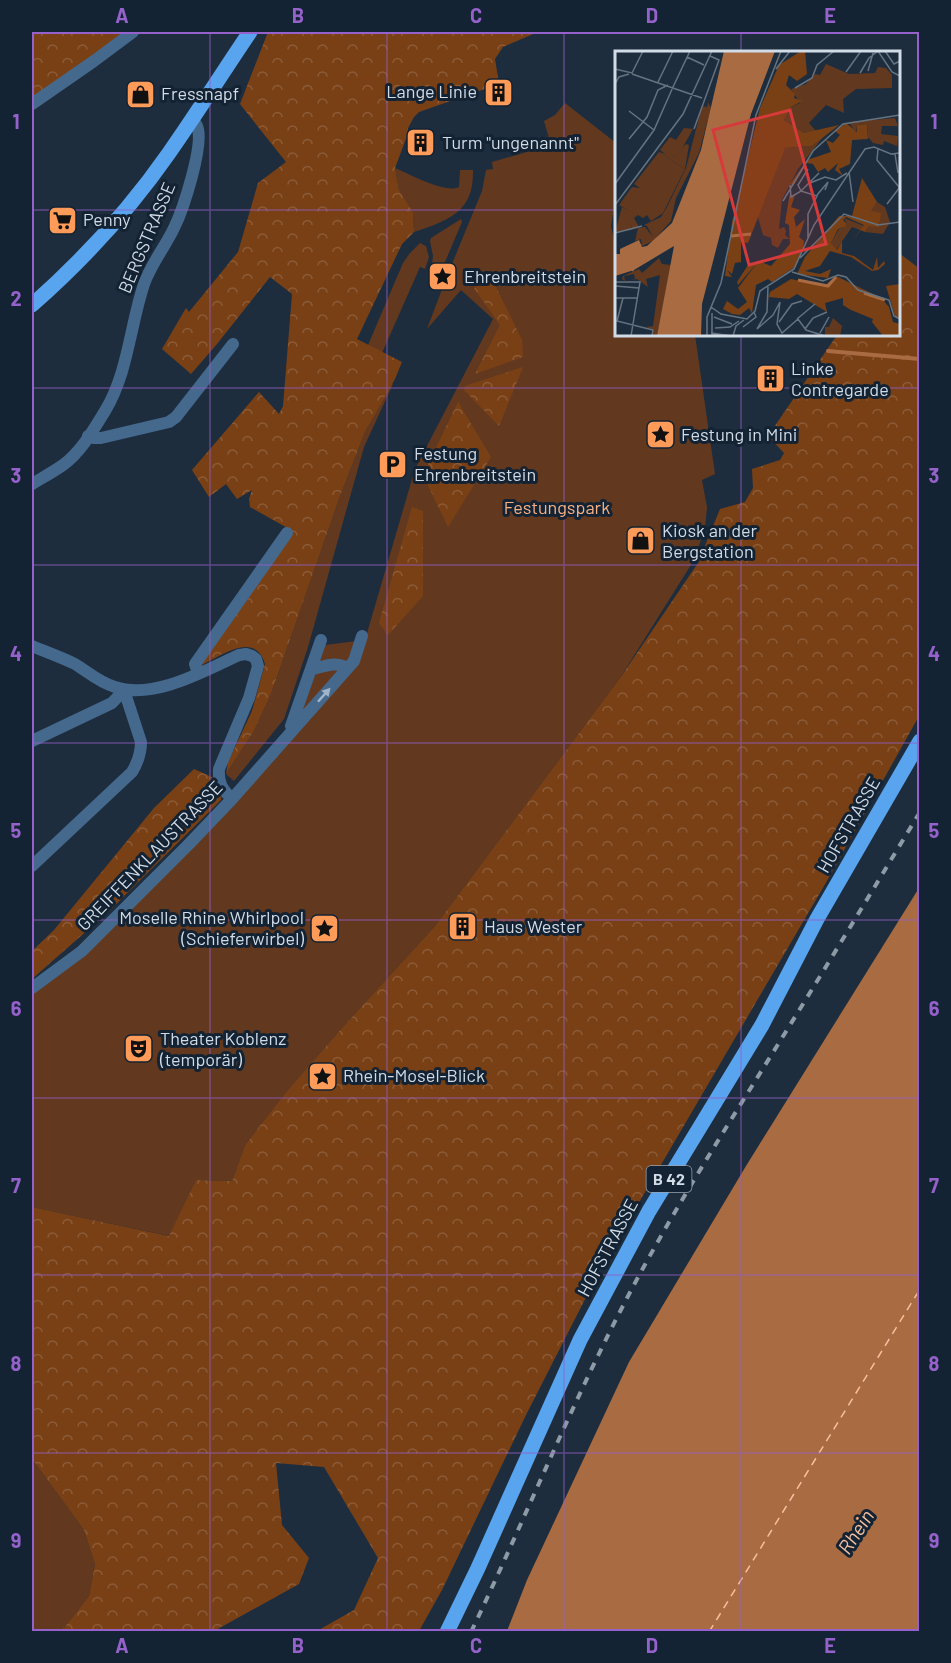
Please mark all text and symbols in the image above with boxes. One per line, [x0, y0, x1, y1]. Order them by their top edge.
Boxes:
text: A [115, 3, 129, 27]
text: B [292, 3, 304, 27]
text: C [470, 3, 482, 27]
text: D [646, 3, 658, 27]
text: E [824, 3, 836, 27]
inset map [615, 51, 900, 336]
building icon: Lange Linie [482, 76, 514, 108]
shop icon: Fressnapf [124, 78, 156, 110]
place label: Lange Linie [386, 80, 477, 102]
place label: Fressnapf [161, 82, 239, 104]
text: 1 [12, 109, 20, 133]
text: 1 [930, 109, 938, 133]
building icon: Turm "ungenannt" [405, 127, 437, 159]
place label: Turm "ungenannt" [442, 131, 579, 153]
street label: BERGSTRASSE [113, 179, 179, 296]
supermarket icon: Penny [46, 204, 78, 236]
place label: Penny [83, 208, 130, 230]
place icon: Ehrenbreitstein [427, 261, 459, 293]
place label: Ehrenbreitstein [464, 265, 586, 287]
text: 2 [10, 286, 22, 310]
text: 2 [928, 286, 940, 310]
place label: Linke Contregarde [791, 357, 889, 400]
building icon: Linke Contregarde [754, 363, 786, 395]
place icon: Festung in Mini [644, 419, 676, 451]
place label: Festung in Mini [681, 423, 797, 445]
place label: Festung Ehrenbreitstein [414, 442, 536, 485]
parking icon: Festung Ehrenbreitstein [377, 448, 409, 480]
text: 3 [11, 463, 21, 487]
text: 3 [929, 463, 939, 487]
park label: Festungspark [504, 496, 610, 518]
place label: Kiosk an der Bergstation [662, 519, 758, 562]
shop icon: Kiosk an der Bergstation [625, 525, 657, 557]
text: 4 [10, 641, 22, 665]
text: 4 [928, 641, 940, 665]
one-way arrow [317, 688, 330, 703]
street label: HOFSTRASSE [812, 772, 885, 877]
street label: GREIFFENKLAUSTRASSE [72, 776, 227, 935]
text: 5 [11, 818, 22, 842]
text: 5 [929, 818, 940, 842]
place label: Moselle Rhine Whirlpool (Schieferwirbel) [119, 906, 304, 949]
building icon: Haus Wester [447, 911, 479, 943]
place icon: Moselle Rhine Whirlpool (Schieferwirbel) [309, 912, 341, 944]
place label: Haus Wester [484, 915, 583, 937]
text: 6 [11, 996, 22, 1020]
text: 6 [929, 996, 940, 1020]
place label: Theater Koblenz (temporär) [159, 1027, 286, 1070]
theatre icon: Theater Koblenz (temporär) [123, 1033, 155, 1065]
place icon: Rhein-Mosel-Blick [306, 1060, 338, 1092]
place label: Rhein-Mosel-Blick [343, 1064, 485, 1086]
road number: B 42 [646, 1166, 692, 1192]
text: 7 [11, 1173, 21, 1197]
text: 7 [929, 1173, 939, 1197]
street label: HOFSTRASSE [572, 1195, 642, 1300]
text: 8 [11, 1351, 22, 1375]
text: 8 [929, 1351, 940, 1375]
water label: Rhein [832, 1505, 878, 1558]
text: 9 [11, 1528, 21, 1552]
text: 9 [929, 1528, 939, 1552]
text: A [115, 1633, 129, 1657]
text: B [292, 1633, 304, 1657]
text: C [470, 1633, 482, 1657]
text: D [646, 1633, 658, 1657]
text: E [824, 1633, 836, 1657]

